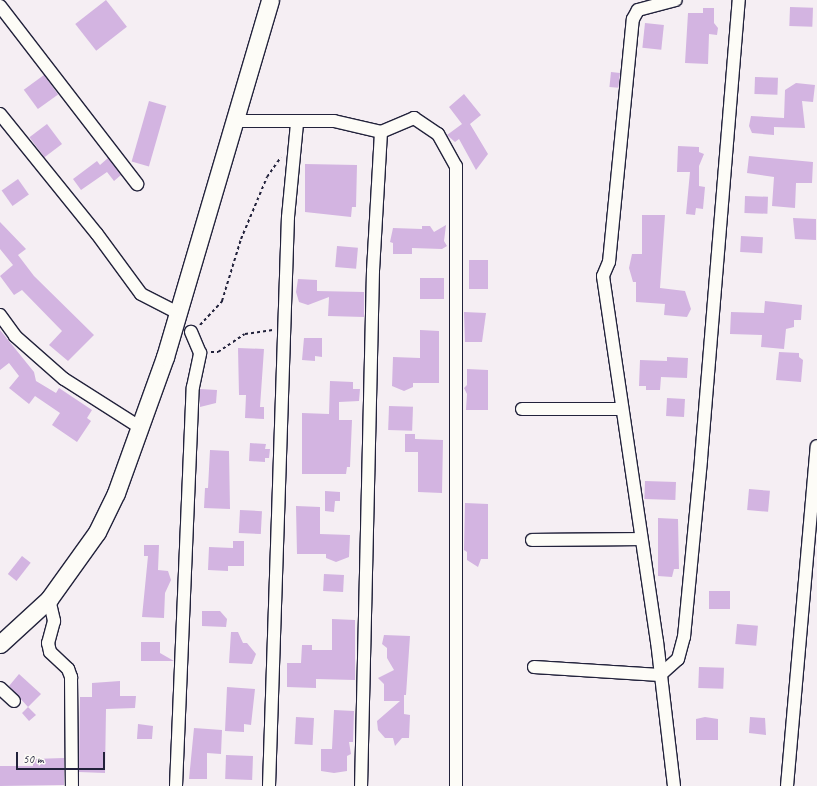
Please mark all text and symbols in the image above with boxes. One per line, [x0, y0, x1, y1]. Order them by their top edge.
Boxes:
scale bar [18, 744, 107, 770]
text: 50 m [23, 751, 43, 767]

